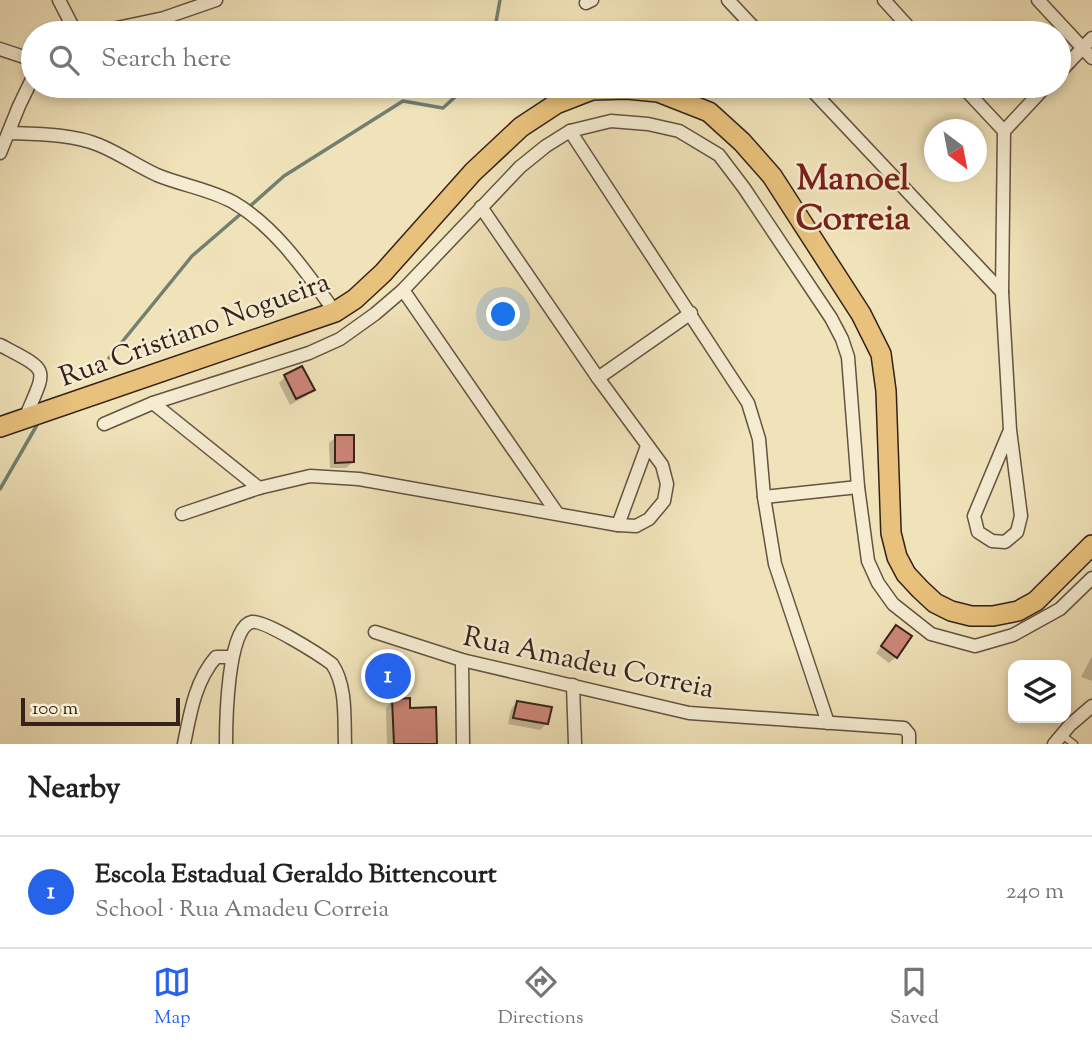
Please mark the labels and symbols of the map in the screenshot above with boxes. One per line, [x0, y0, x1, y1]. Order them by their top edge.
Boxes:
north arrow [924, 119, 987, 182]
district label: Manoel Correia [795, 155, 911, 246]
street label: Rua Cristiano Nogueira [54, 263, 336, 398]
your location [486, 297, 520, 331]
street label: Rua Amadeu Correia [459, 618, 718, 710]
pin: 1 [365, 650, 411, 702]
scale bar [21, 695, 180, 727]

